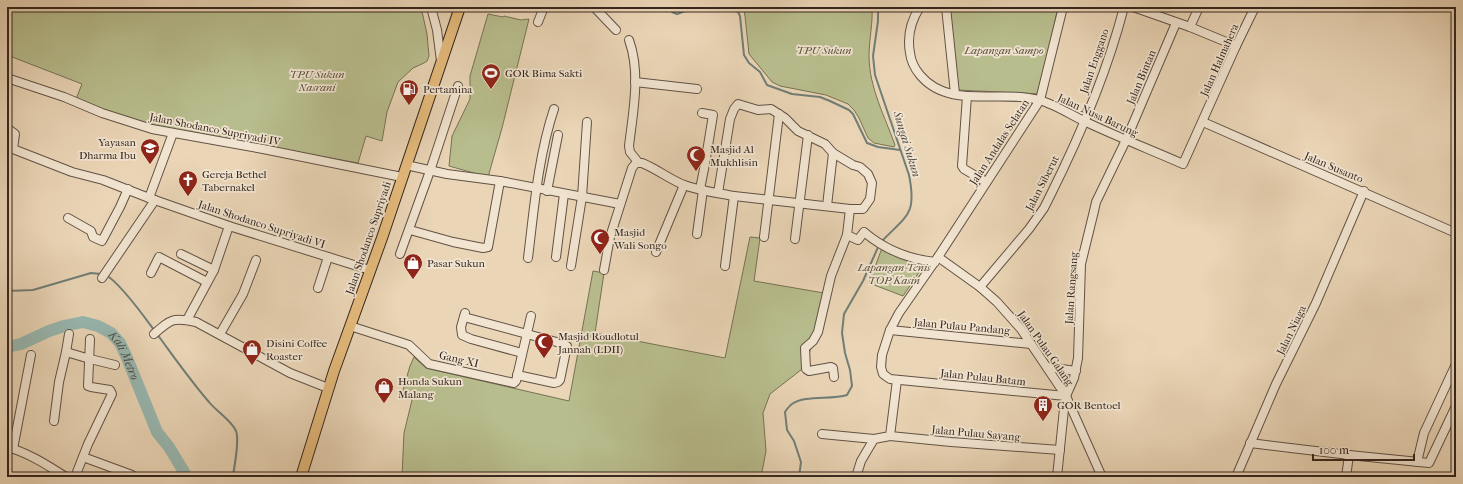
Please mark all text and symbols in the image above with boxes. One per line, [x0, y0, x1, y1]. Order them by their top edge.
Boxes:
street label: Jalan Halmahera [1197, 21, 1242, 100]
street label: Jalan Enggano [1077, 27, 1112, 96]
park label: TPU Sukun [797, 44, 851, 57]
park label: Lapangan Sampo [963, 44, 1044, 57]
street label: Jalan Bintan [1124, 47, 1159, 107]
sports icon: GOR Bima Sakti [480, 62, 502, 90]
place label: GOR Bima Sakti [505, 67, 583, 80]
park label: TPU Sukun Nasrani [290, 68, 344, 94]
fuel station icon: Pertamina [398, 78, 420, 106]
place label: Pertamina [423, 83, 473, 96]
street label: Jalan Nusa Barung [1055, 91, 1140, 140]
street label: Jalan Andalas Selatan [966, 96, 1032, 188]
water label: Sungai Sukun [890, 108, 924, 179]
street label: Jalan Shodanco Supriyadi IV [147, 110, 282, 149]
place label: Yayasan Dharma Ibu [79, 136, 137, 162]
school or university icon: Yayasan Dharma Ibu [139, 137, 161, 165]
place label: Masjid Al Mukhlisin [710, 143, 759, 169]
mosque icon: Masjid Al Mukhlisin [685, 144, 707, 172]
street label: Jalan Susanto [1301, 149, 1366, 186]
street label: Jalan Siberut [1022, 153, 1062, 214]
place label: Gereja Bethel Tabernakel [202, 168, 267, 194]
church icon: Gereja Bethel Tabernakel [177, 169, 199, 197]
street label: Jalan Shodanco Supriyadi [343, 179, 394, 297]
street label: Jalan Shodanco Supriyadi VI [196, 197, 328, 251]
place label: Masjid Wali Songo [613, 226, 667, 252]
mosque icon: Masjid Wali Songo [589, 227, 611, 255]
street label: Jalan Rangsang [1062, 251, 1081, 326]
shop icon: Pasar Sukun [402, 252, 424, 280]
place label: Pasar Sukun [427, 257, 486, 270]
park label: Lapangan Tenis TOP Kasin [857, 261, 931, 287]
street label: Jalan Niaga [1273, 303, 1309, 358]
street label: Jalan Pulau Galang [1014, 307, 1076, 388]
street label: Jalan Pulau Pandang [912, 316, 1011, 337]
water label: Kali Metro [105, 327, 142, 382]
place label: Masjid Roudlotul Jannah (LDII) [557, 330, 639, 356]
mosque icon: Masjid Roudlotul Jannah (LDII) [533, 331, 555, 359]
place label: Disini Coffee Roaster [266, 337, 328, 363]
shop icon: Disini Coffee Roaster [241, 338, 263, 366]
street label: Gang XI [438, 349, 481, 371]
street label: Jalan Pulau Batam [939, 366, 1027, 389]
place label: Honda Sukun Malang [398, 375, 463, 401]
shop icon: Honda Sukun Malang [373, 376, 395, 404]
building icon: GOR Bentoel [1032, 394, 1054, 422]
place label: GOR Bentoel [1057, 399, 1121, 412]
street label: Jalan Pulau Sayang [930, 423, 1021, 444]
scale bar [1313, 436, 1414, 462]
text: 100 m [1319, 443, 1349, 457]

